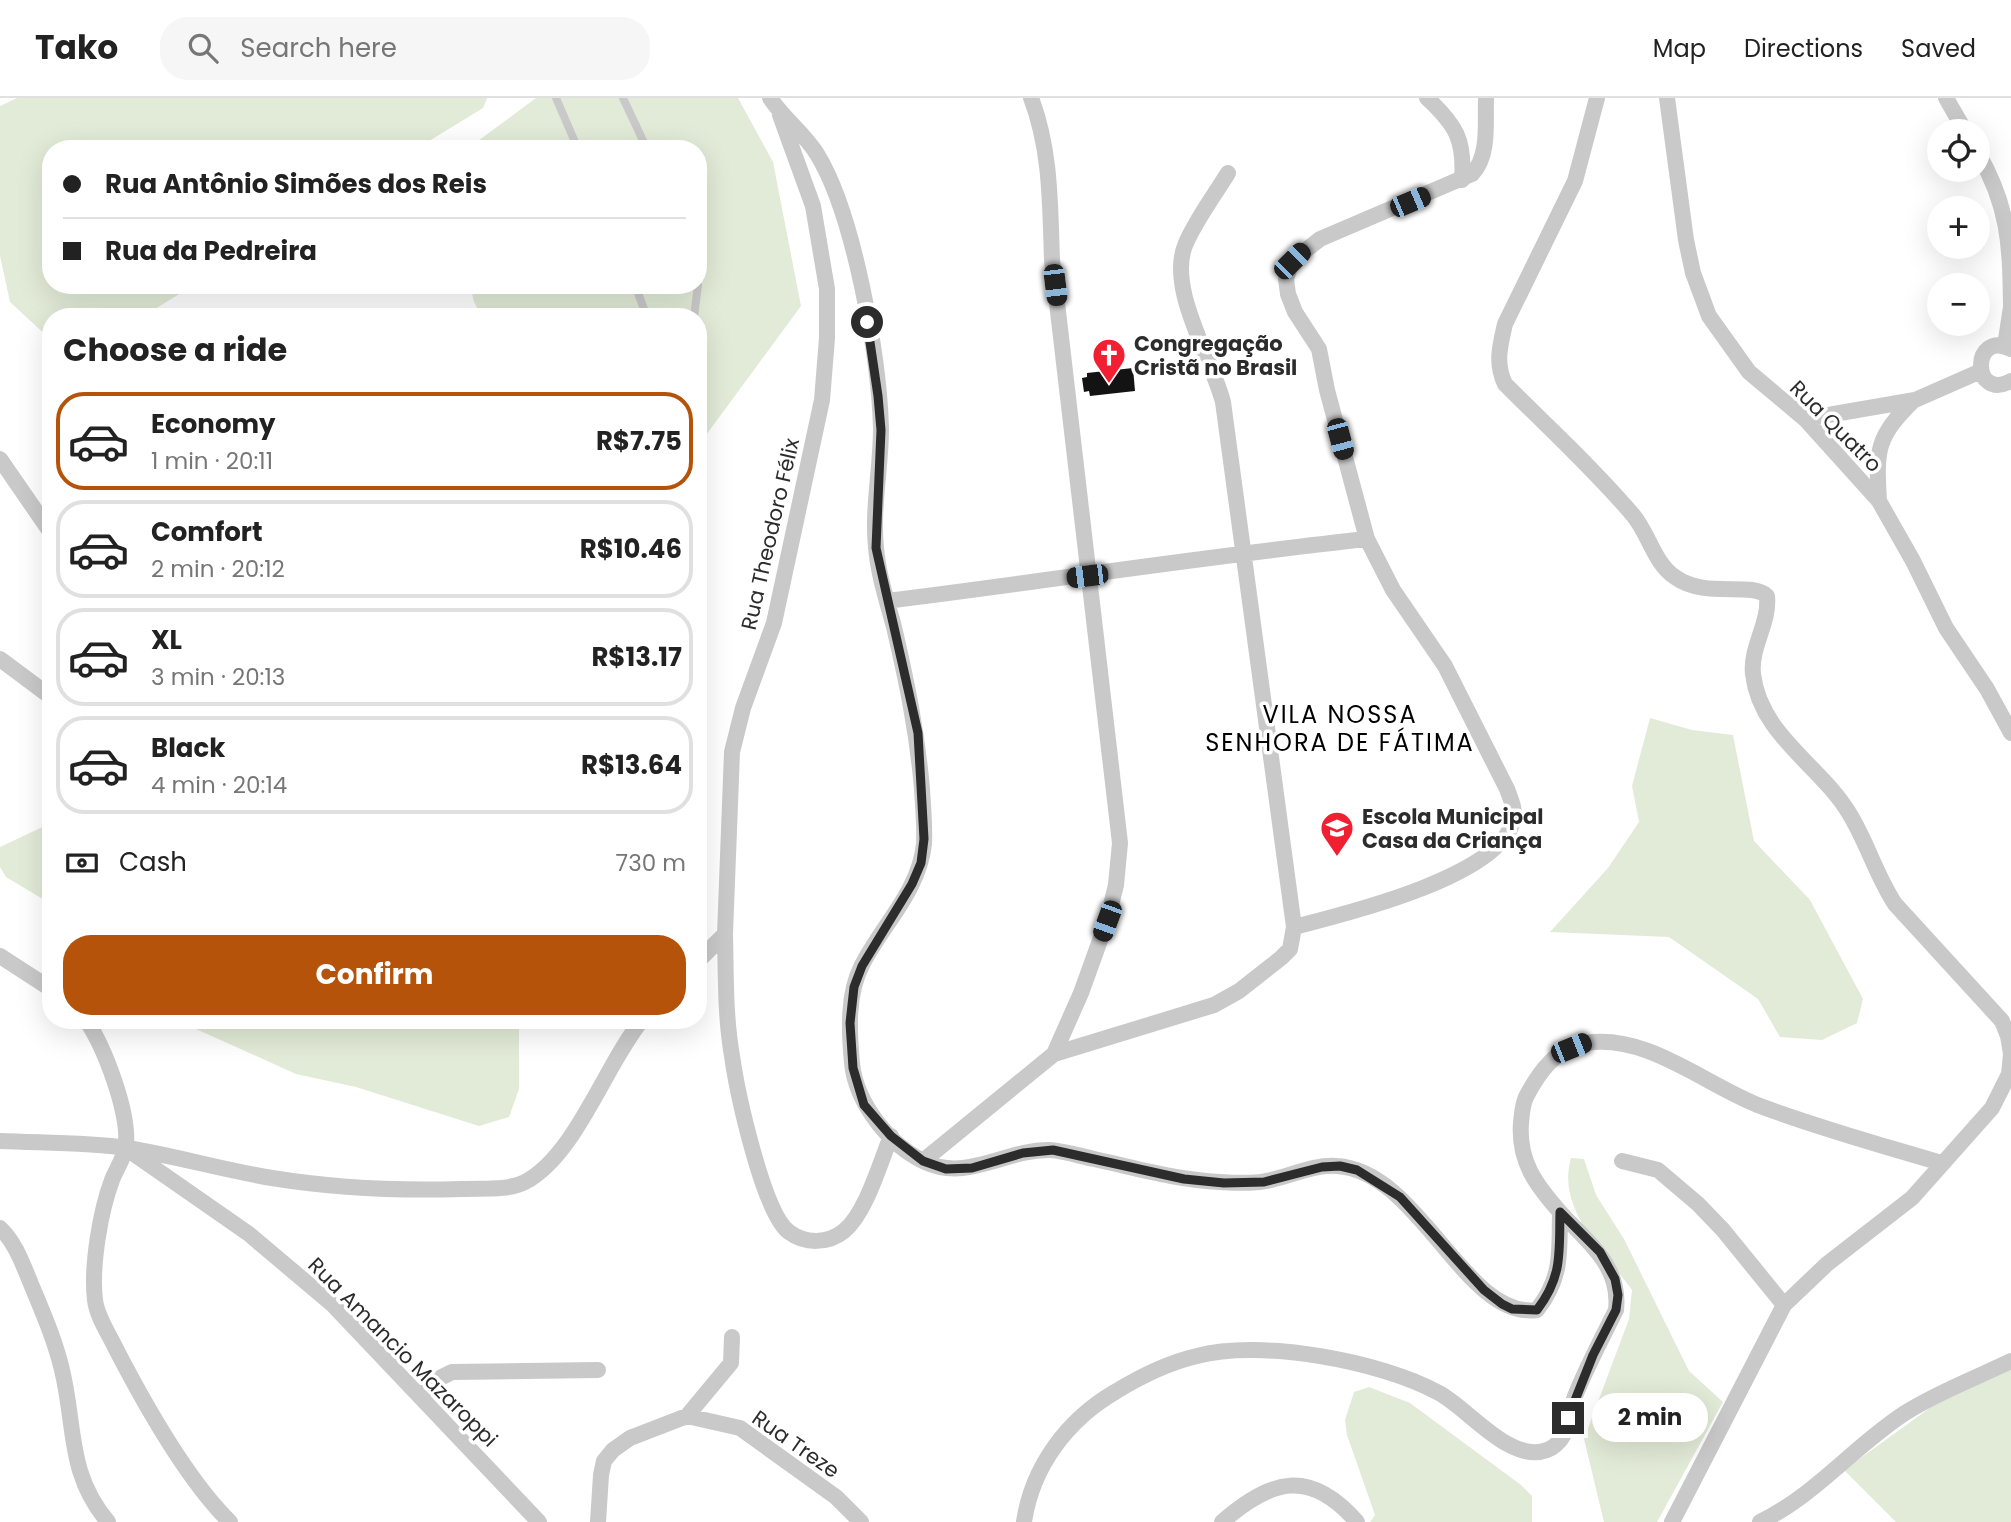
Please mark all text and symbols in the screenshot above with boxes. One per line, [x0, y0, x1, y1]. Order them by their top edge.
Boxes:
search box [160, 17, 650, 80]
text: Tako [35, 24, 118, 71]
icon: search [184, 29, 222, 67]
text: Search here [240, 30, 397, 66]
text: Map [1653, 32, 1706, 65]
text: Directions [1744, 32, 1863, 65]
text: Saved [1901, 32, 1976, 65]
map controls [1927, 119, 1990, 336]
button: locate [1927, 119, 1990, 182]
text: Rua Antônio Simões dos Reis [105, 166, 487, 202]
car [1387, 184, 1434, 220]
button: + [1927, 196, 1990, 259]
text: Rua da Pedreira [105, 233, 317, 269]
car [1270, 239, 1315, 283]
car [1043, 263, 1068, 307]
button: − [1927, 273, 1990, 336]
route start [851, 306, 883, 338]
text: Choose a ride [63, 327, 287, 372]
place label: Congregação Cristã no Brasil [1134, 329, 1297, 382]
church icon: Congregação Cristã no Brasil [1090, 336, 1128, 385]
street label: Rua Quatro [1784, 374, 1888, 478]
text: Economy [151, 406, 275, 442]
icon: car [67, 410, 130, 473]
car [1325, 416, 1356, 462]
text: R$7.75 [596, 423, 682, 459]
street label: Rua Theodoro Félix [734, 435, 806, 633]
text: 1 min · 20:11 [151, 445, 273, 477]
text: Comfort [151, 514, 263, 550]
icon: car [67, 518, 130, 581]
text: R$10.46 [580, 531, 682, 567]
text: 2 min · 20:12 [151, 553, 285, 585]
car [1065, 563, 1110, 589]
text: XL [151, 622, 182, 658]
icon: car [67, 626, 130, 689]
text: R$13.17 [591, 639, 682, 675]
text: 3 min · 20:13 [151, 661, 285, 693]
district label: VILA NOSSA SENHORA DE FÁTIMA [1205, 698, 1475, 759]
text: Black [151, 730, 225, 766]
icon: car [67, 734, 130, 797]
text: R$13.64 [581, 747, 682, 783]
text: 4 min · 20:14 [151, 769, 287, 801]
place label: Escola Municipal Casa da Criança [1362, 802, 1543, 855]
school or university icon: Escola Municipal Casa da Criança [1318, 809, 1356, 858]
icon: cash [63, 844, 101, 882]
text: Cash [119, 844, 187, 880]
text: 730 m [616, 847, 686, 879]
car [1090, 898, 1125, 944]
button: Confirm [63, 935, 686, 1015]
car [1548, 1030, 1595, 1066]
street label: Rua Amancio Mazaroppi [302, 1251, 504, 1453]
callout: 2 min [1592, 1394, 1708, 1442]
text: 2 min [1618, 1401, 1682, 1433]
route end [1552, 1402, 1584, 1434]
street label: Rua Treze [746, 1403, 846, 1485]

